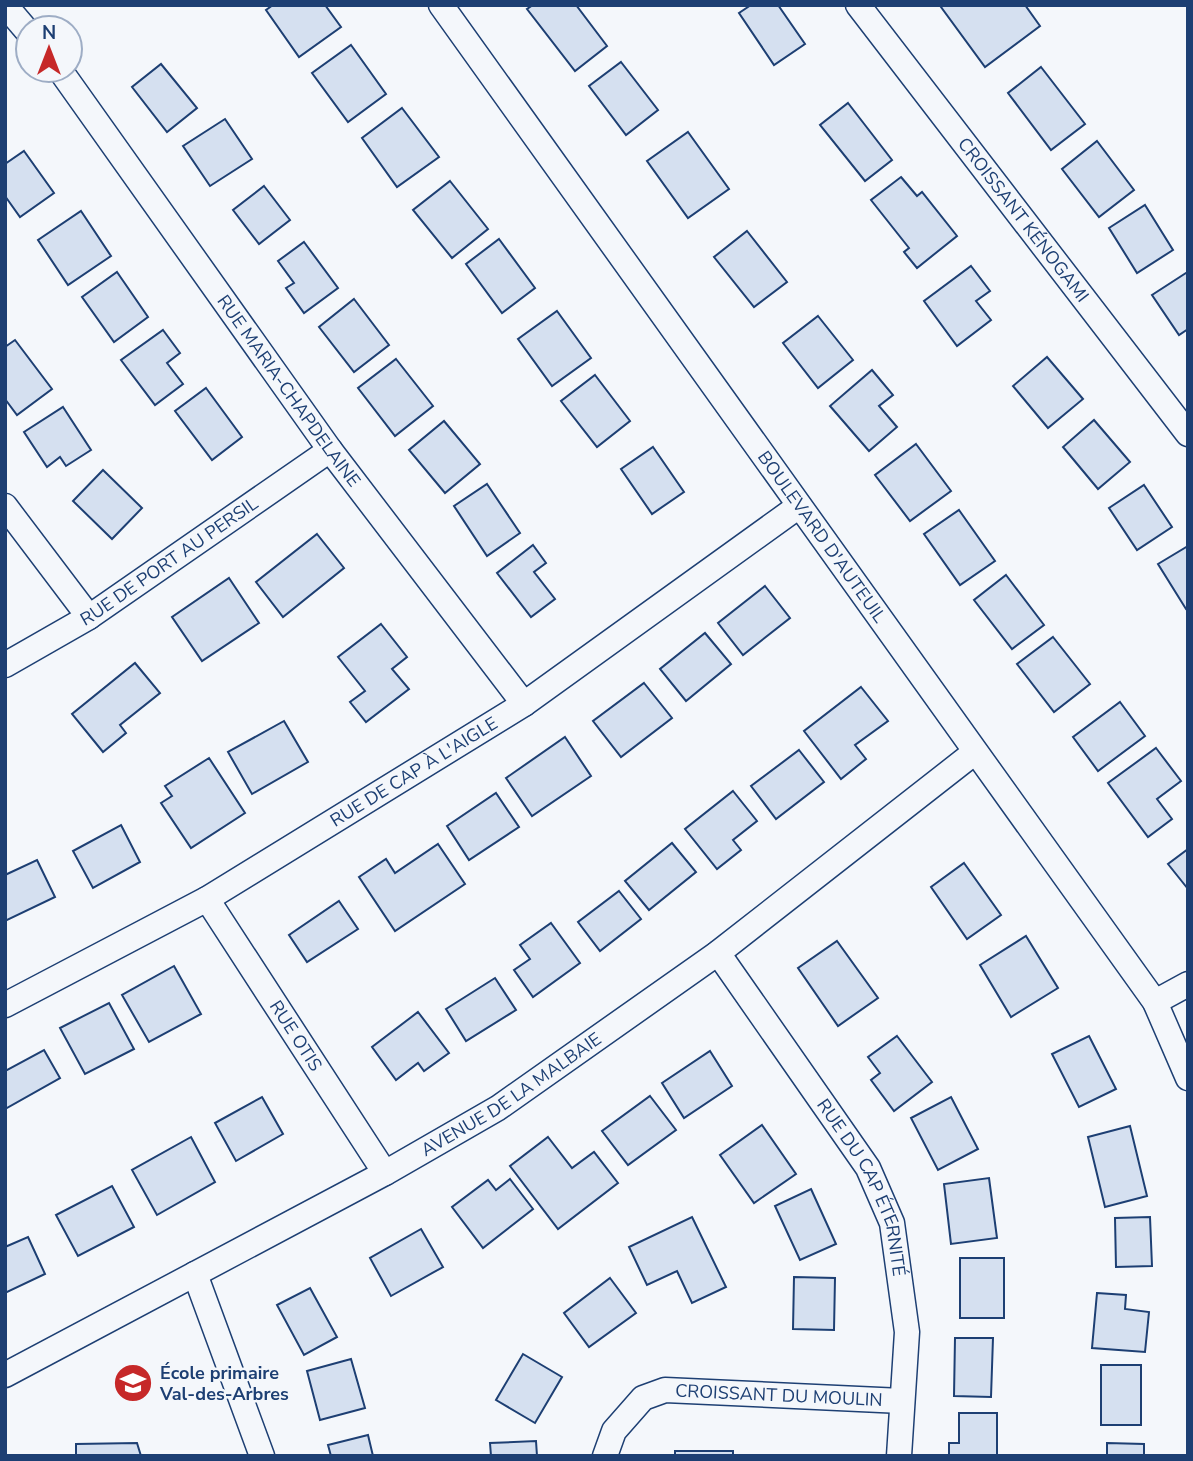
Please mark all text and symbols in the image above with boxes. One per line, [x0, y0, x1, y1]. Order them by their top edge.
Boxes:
north arrow [14, 14, 84, 84]
text: N [42, 20, 56, 46]
street label: CROISSANT KÉNOGAMI [952, 133, 1094, 307]
street label: RUE MARIA-CHAPDELAINE [211, 290, 366, 492]
street label: BOULEVARD D'AUTEUIL [752, 446, 892, 628]
street label: RUE DE PORT AU PERSIL [76, 491, 263, 632]
street label: RUE DE CAP À L'AIGLE [326, 711, 502, 832]
street label: RUE OTIS [264, 996, 328, 1076]
street label: AVENUE DE LA MALBAIE [416, 1027, 606, 1162]
street label: RUE DU CAP ÉTERNITÉ [811, 1094, 911, 1278]
place label: École primaire Val-des-Arbres [159, 1361, 289, 1406]
school or university icon: École primaire Val-des-Arbres [112, 1362, 154, 1404]
street label: CROISSANT DU MOULIN [675, 1378, 883, 1412]

